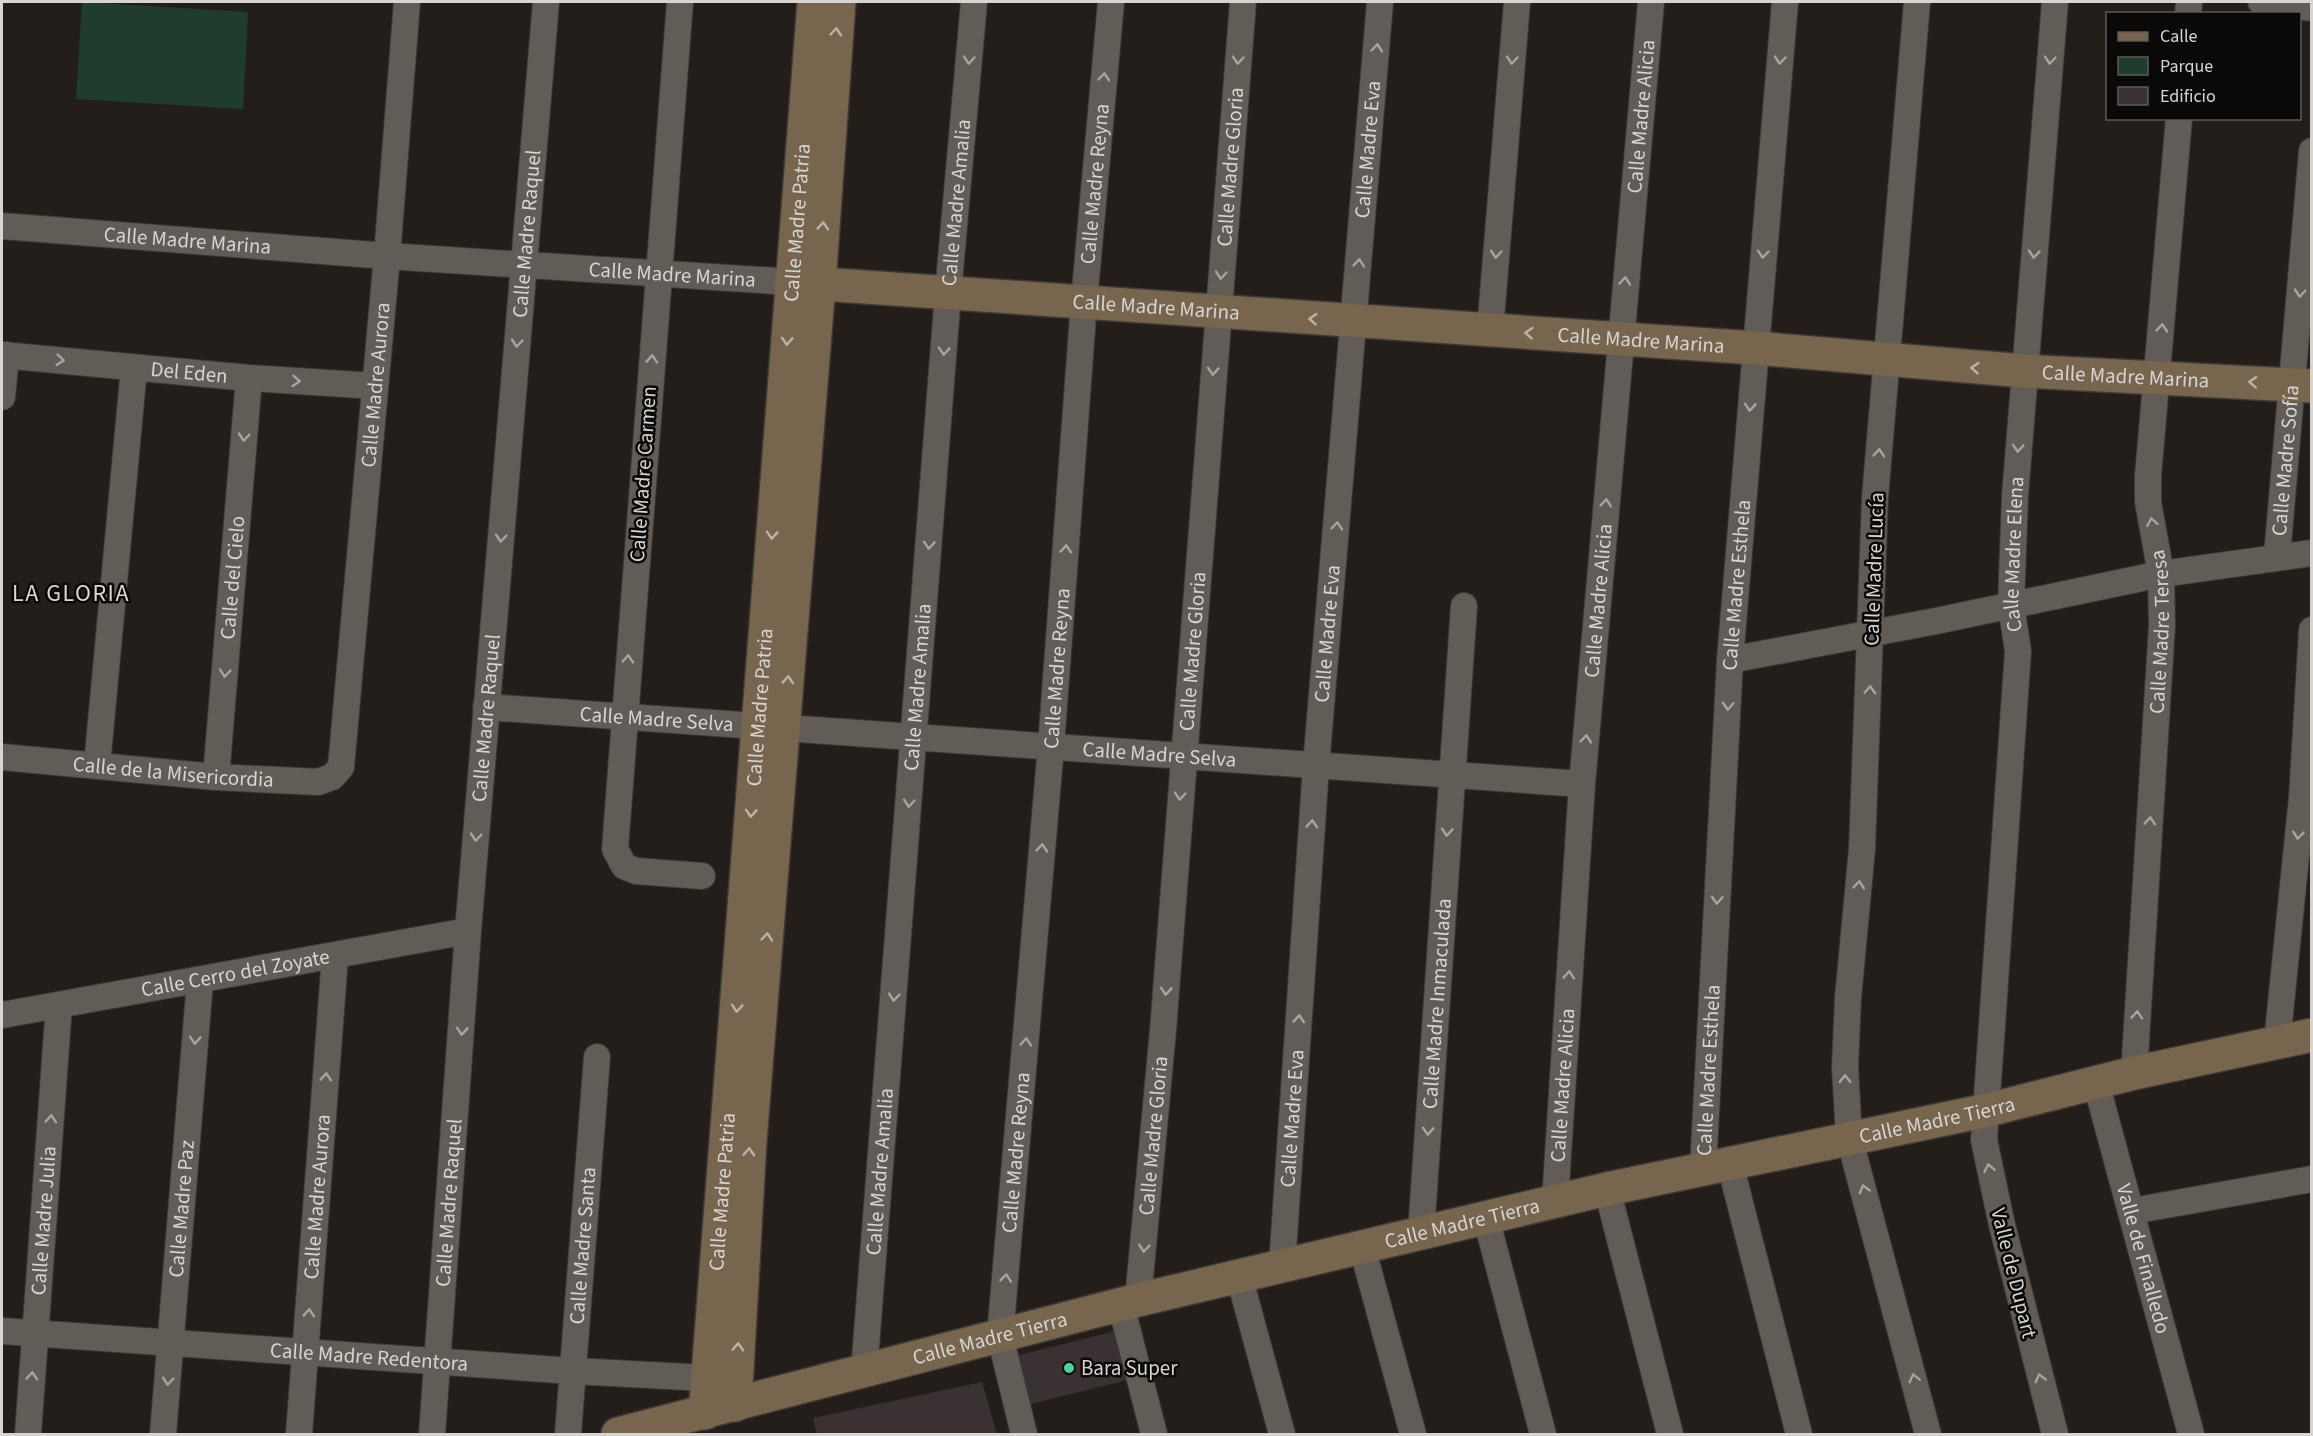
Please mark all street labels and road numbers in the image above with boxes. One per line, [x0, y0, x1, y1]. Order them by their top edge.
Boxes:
street label: Calle Madre Alicia [1619, 38, 1663, 195]
street label: Calle Madre Eva [1347, 79, 1388, 219]
street label: Calle Madre Gloria [1209, 86, 1251, 248]
street label: Calle Madre Reyna [1072, 102, 1117, 265]
street label: Calle Madre Amalia [934, 118, 978, 287]
street label: Calle Madre Patria [776, 142, 818, 303]
street label: Calle Madre Raquel [505, 149, 549, 319]
street label: Calle Madre Marina [103, 219, 272, 262]
street label: Calle Madre Marina [588, 254, 757, 295]
street label: Calle Madre Marina [1072, 286, 1241, 328]
street label: Calle Madre Aurora [353, 301, 398, 469]
street label: Calle Madre Marina [1556, 320, 1726, 361]
street label: Del Eden [149, 354, 229, 391]
street label: Calle Madre Marina [2041, 357, 2210, 396]
street label: Calle Madre Sofía [2264, 384, 2307, 537]
street label: Calle Madre Carmen [622, 385, 664, 563]
street label: Calle Madre Elena [1996, 475, 2032, 634]
street label: Calle Madre Lucía [1856, 492, 1892, 646]
street label: Calle Madre Esthela [1714, 498, 1758, 671]
street label: Calle del Cielo [212, 515, 253, 641]
street label: Calle Madre Alicia [1576, 522, 1620, 679]
street label: Calle Madre Teresa [2141, 547, 2177, 715]
street label: Calle Madre Eva [1306, 564, 1348, 704]
street label: Calle Madre Gloria [1171, 570, 1214, 732]
street label: Calle Madre Reyna [1036, 587, 1078, 750]
street label: Calle Madre Amalia [896, 602, 939, 772]
street label: Calle Madre Patria [738, 627, 781, 787]
street label: Calle Madre Raquel [464, 633, 508, 803]
street label: Calle Madre Selva [579, 699, 735, 739]
street label: Calle Madre Selva [1081, 734, 1237, 775]
street label: Calle de la Misericordia [72, 749, 275, 795]
street label: Calle Madre Inmaculada [1415, 897, 1459, 1110]
street label: Calle Cerro del Zoyate [139, 941, 332, 1005]
street label: Calle Madre Esthela [1689, 984, 1728, 1157]
street label: Calle Madre Alicia [1543, 1007, 1582, 1163]
street label: Calle Madre Eva [1272, 1048, 1312, 1188]
street label: Calle Madre Gloria [1131, 1055, 1176, 1217]
street label: Calle Madre Reyna [994, 1071, 1038, 1234]
street label: Calle Madre Amalia [858, 1087, 901, 1256]
street label: Calle Madre Tierra [1856, 1089, 2018, 1151]
street label: Calle Madre Patria [701, 1111, 743, 1272]
street label: Calle Madre Aurora [296, 1113, 338, 1280]
street label: Calle Madre Raquel [428, 1117, 470, 1288]
street label: Calle Madre Paz [161, 1139, 202, 1279]
street label: Calle Madre Julia [23, 1145, 64, 1296]
street label: Calle Madre Santa [561, 1166, 604, 1325]
street label: Valle de Finalledo [2109, 1180, 2178, 1337]
street label: Calle Madre Tierra [1381, 1190, 1543, 1256]
street label: Valle de Dupart [1983, 1205, 2045, 1341]
street label: Calle Madre Tierra [909, 1304, 1070, 1373]
street label: Calle Madre Redentora [269, 1335, 469, 1379]

